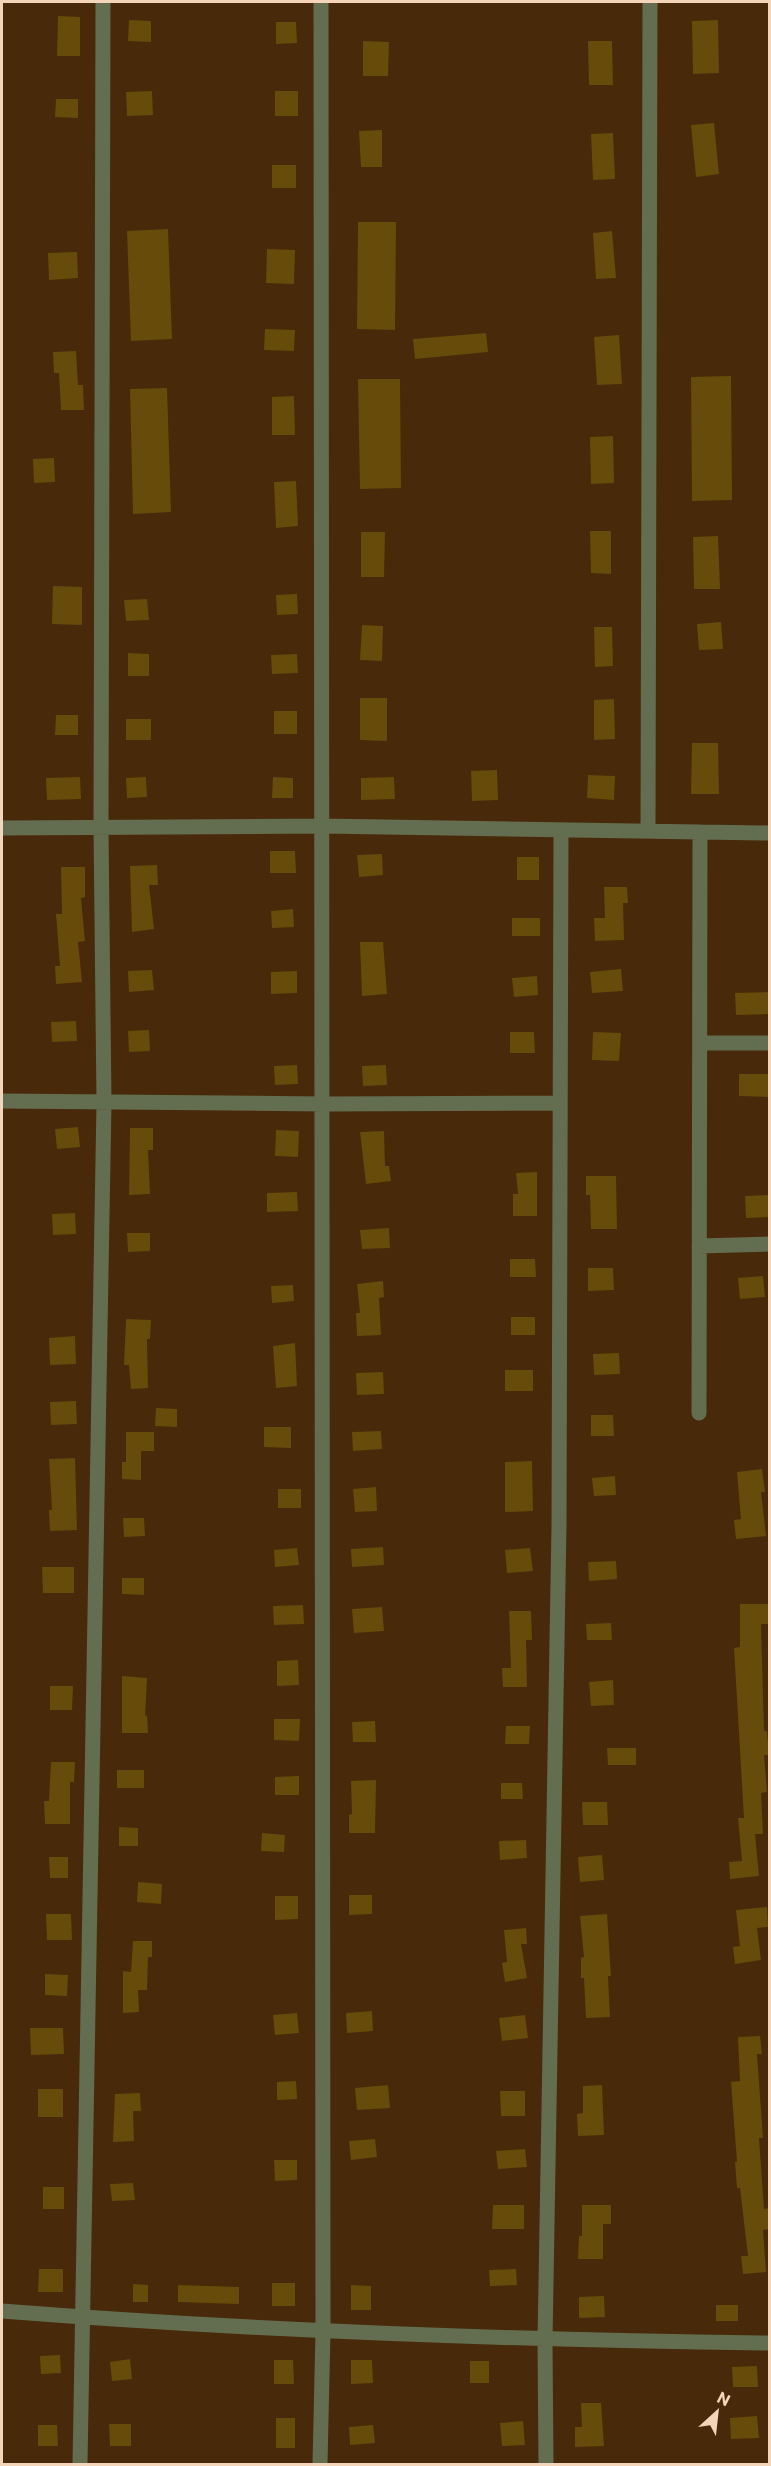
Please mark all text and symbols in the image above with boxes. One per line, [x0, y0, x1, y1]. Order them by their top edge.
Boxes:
north arrow [687, 2382, 747, 2442]
text: N [714, 2387, 734, 2409]

